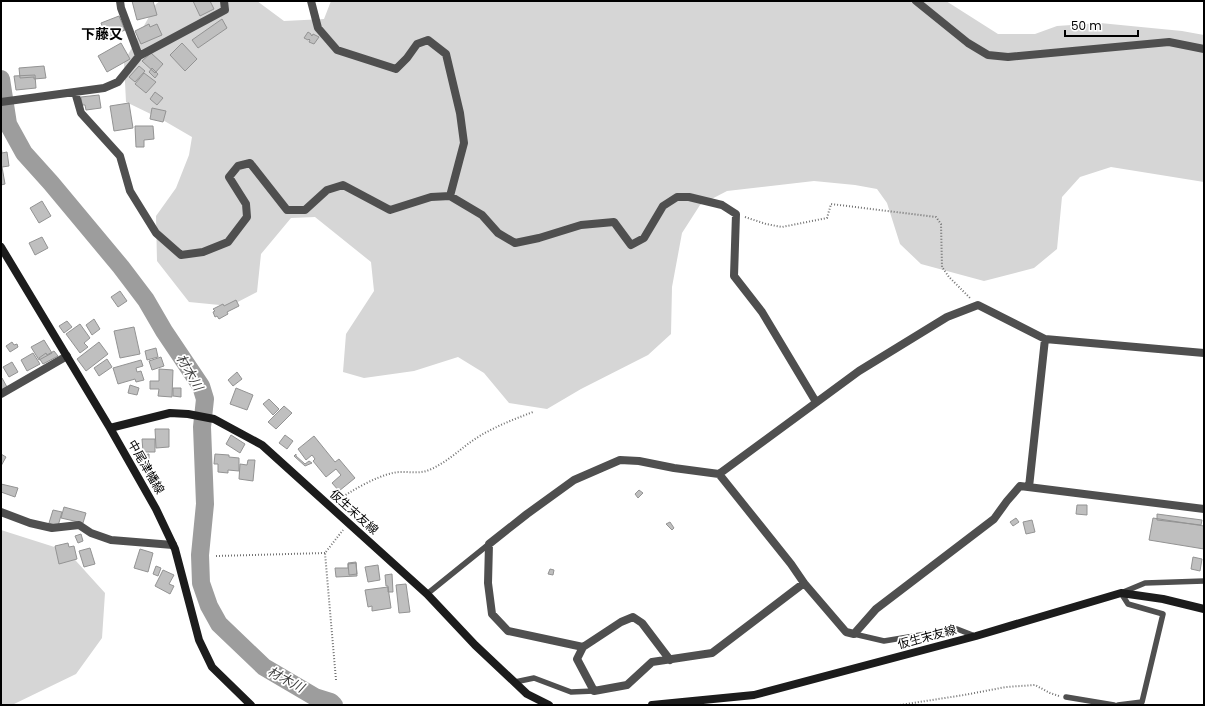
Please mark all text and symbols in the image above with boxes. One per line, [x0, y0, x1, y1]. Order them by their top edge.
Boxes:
scale bar [1065, 12, 1138, 38]
text: 50 m [1071, 17, 1102, 34]
district label: 下藤又 [81, 24, 123, 44]
water label: 材木川 [172, 351, 209, 396]
street label: 中尾津幡線 [124, 437, 169, 497]
street label: 仮生末友線 [326, 485, 382, 538]
street label: 仮生末友線 [896, 621, 958, 652]
water label: 材木川 [264, 662, 309, 698]

